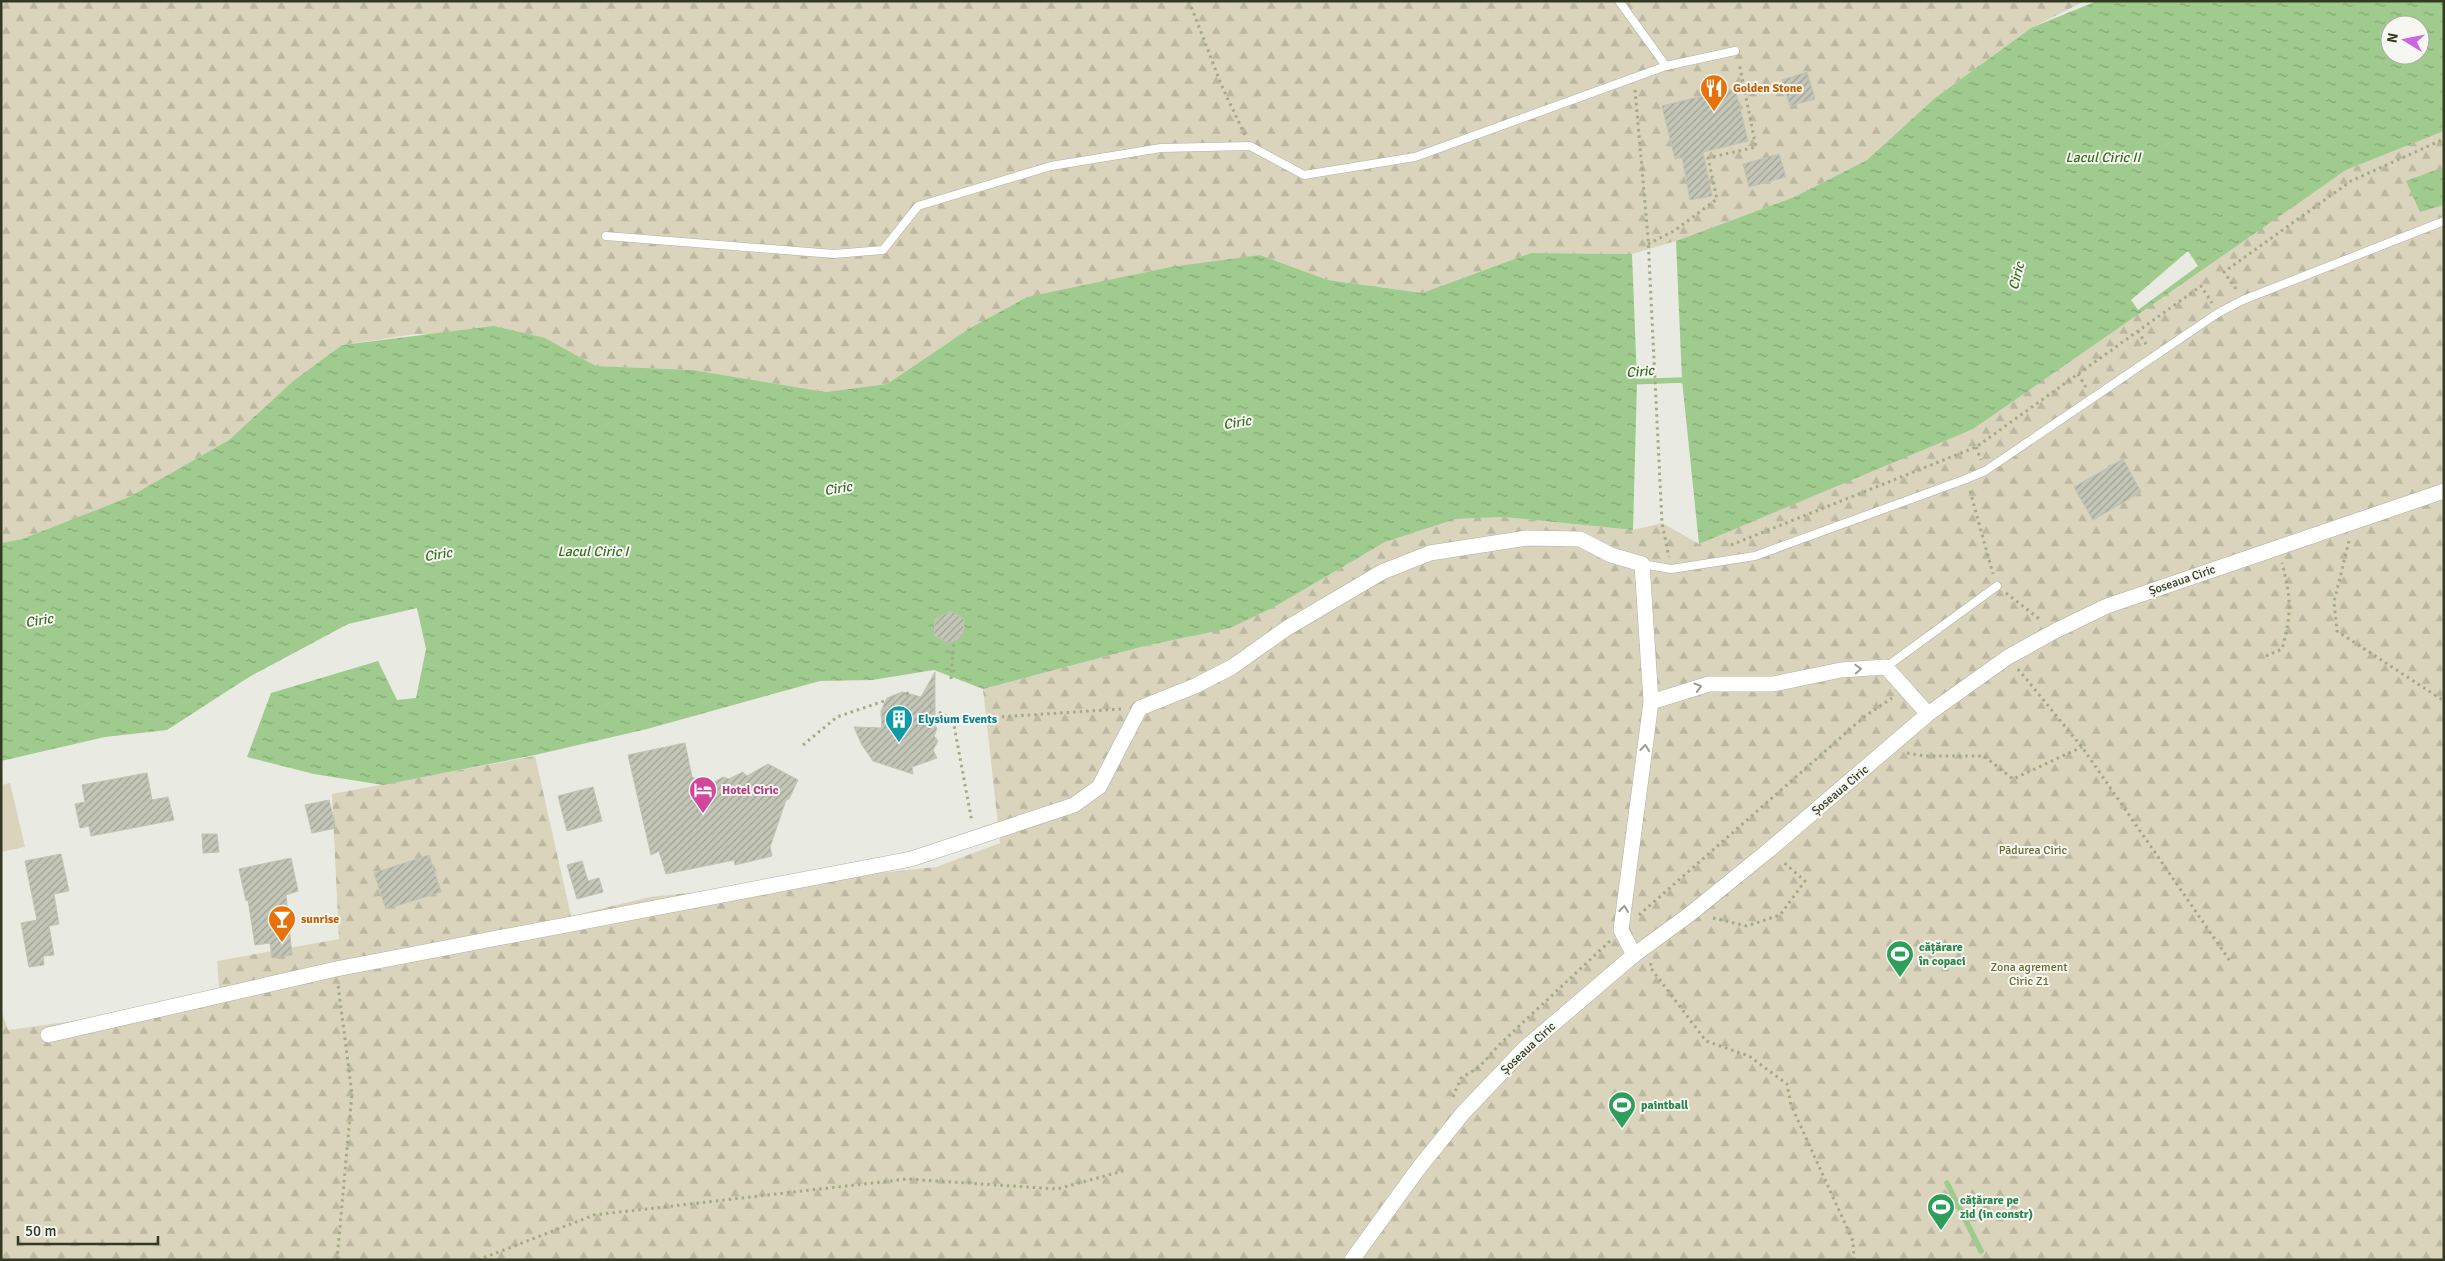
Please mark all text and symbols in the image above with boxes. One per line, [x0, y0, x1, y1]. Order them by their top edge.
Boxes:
north arrow [2380, 15, 2430, 65]
text: N [2383, 32, 2402, 44]
restaurant icon: Golden Stone [1699, 73, 1729, 112]
place label: Golden Stone [1733, 81, 1802, 96]
water label: Lacul Ciric II [2066, 149, 2142, 166]
water label: Ciric [2005, 259, 2028, 292]
water label: Ciric [1625, 362, 1656, 381]
water label: Ciric [1222, 412, 1254, 433]
water label: Ciric [823, 478, 855, 499]
water label: Lacul Ciric I [558, 543, 630, 560]
water label: Ciric [423, 544, 455, 565]
street label: Șoseaua Ciric [2147, 562, 2218, 599]
water label: Ciric [24, 610, 56, 631]
one-way arrow [1854, 664, 1862, 674]
one-way arrow [1693, 683, 1701, 693]
building icon: Elysium Events [884, 704, 914, 743]
place label: Elysium Events [918, 712, 998, 727]
one-way arrow [1639, 744, 1650, 752]
street label: Șoseaua Ciric [1809, 762, 1872, 818]
hotel icon: Hotel Ciric [688, 775, 718, 814]
place label: Hotel Ciric [722, 783, 779, 798]
park label: Pădurea Ciric [1999, 843, 2068, 858]
bar icon: sunrise [267, 904, 297, 943]
one-way arrow [1618, 905, 1629, 913]
place label: sunrise [301, 912, 339, 927]
sports icon: cățărare în copaci [1885, 939, 1915, 978]
place label: cățărare în copaci [1918, 940, 1966, 969]
park label: Zona agrement Ciric Z1 [1991, 960, 2067, 989]
street label: Șoseaua Ciric [1498, 1019, 1559, 1078]
sports icon: paintball [1607, 1090, 1637, 1129]
place label: paintball [1641, 1098, 1689, 1113]
sports icon: cățărare pe zid (in constr) [1926, 1192, 1956, 1231]
place label: cățărare pe zid (in constr) [1960, 1193, 2033, 1222]
scale bar [18, 1214, 158, 1246]
text: 50 m [25, 1222, 56, 1240]

